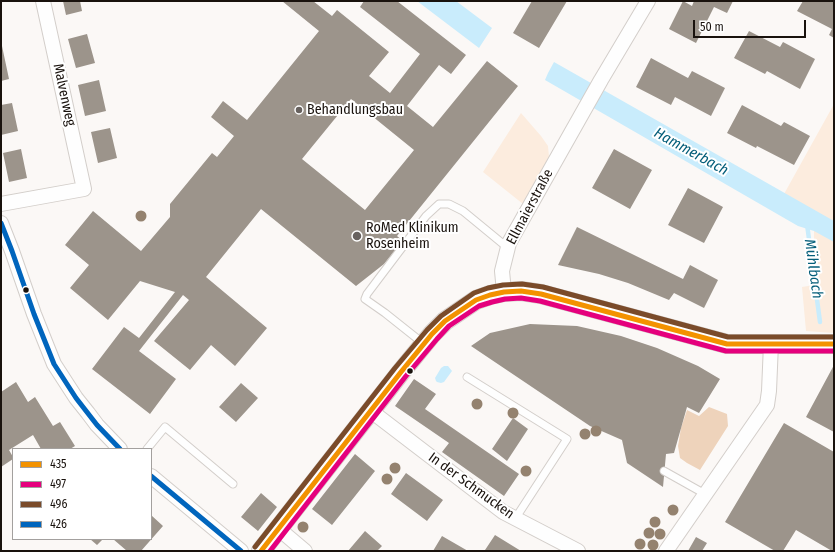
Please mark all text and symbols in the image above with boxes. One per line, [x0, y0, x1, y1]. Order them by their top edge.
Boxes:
scale bar [695, 12, 808, 38]
text: 50 m [700, 20, 724, 34]
street label: Malvenweg [49, 62, 79, 128]
place label: Behandlungsbau [307, 102, 403, 118]
marker: Behandlungsbau [294, 105, 304, 115]
water label: Hammerbach [651, 124, 731, 180]
street label: Ellmaierstraße [503, 166, 557, 248]
place label: RoMed Klinikum Rosenheim [366, 220, 458, 252]
marker: RoMed Klinikum Rosenheim [351, 230, 363, 242]
water label: Mühlbach [800, 238, 826, 300]
unlabelled marker [21, 285, 31, 295]
unlabelled marker [405, 366, 415, 376]
legend [12, 448, 152, 540]
street label: In der Schmucken [425, 449, 517, 523]
text: 435 [50, 457, 67, 471]
text: 497 [50, 477, 66, 491]
text: 496 [50, 497, 67, 511]
text: 426 [50, 517, 67, 531]

